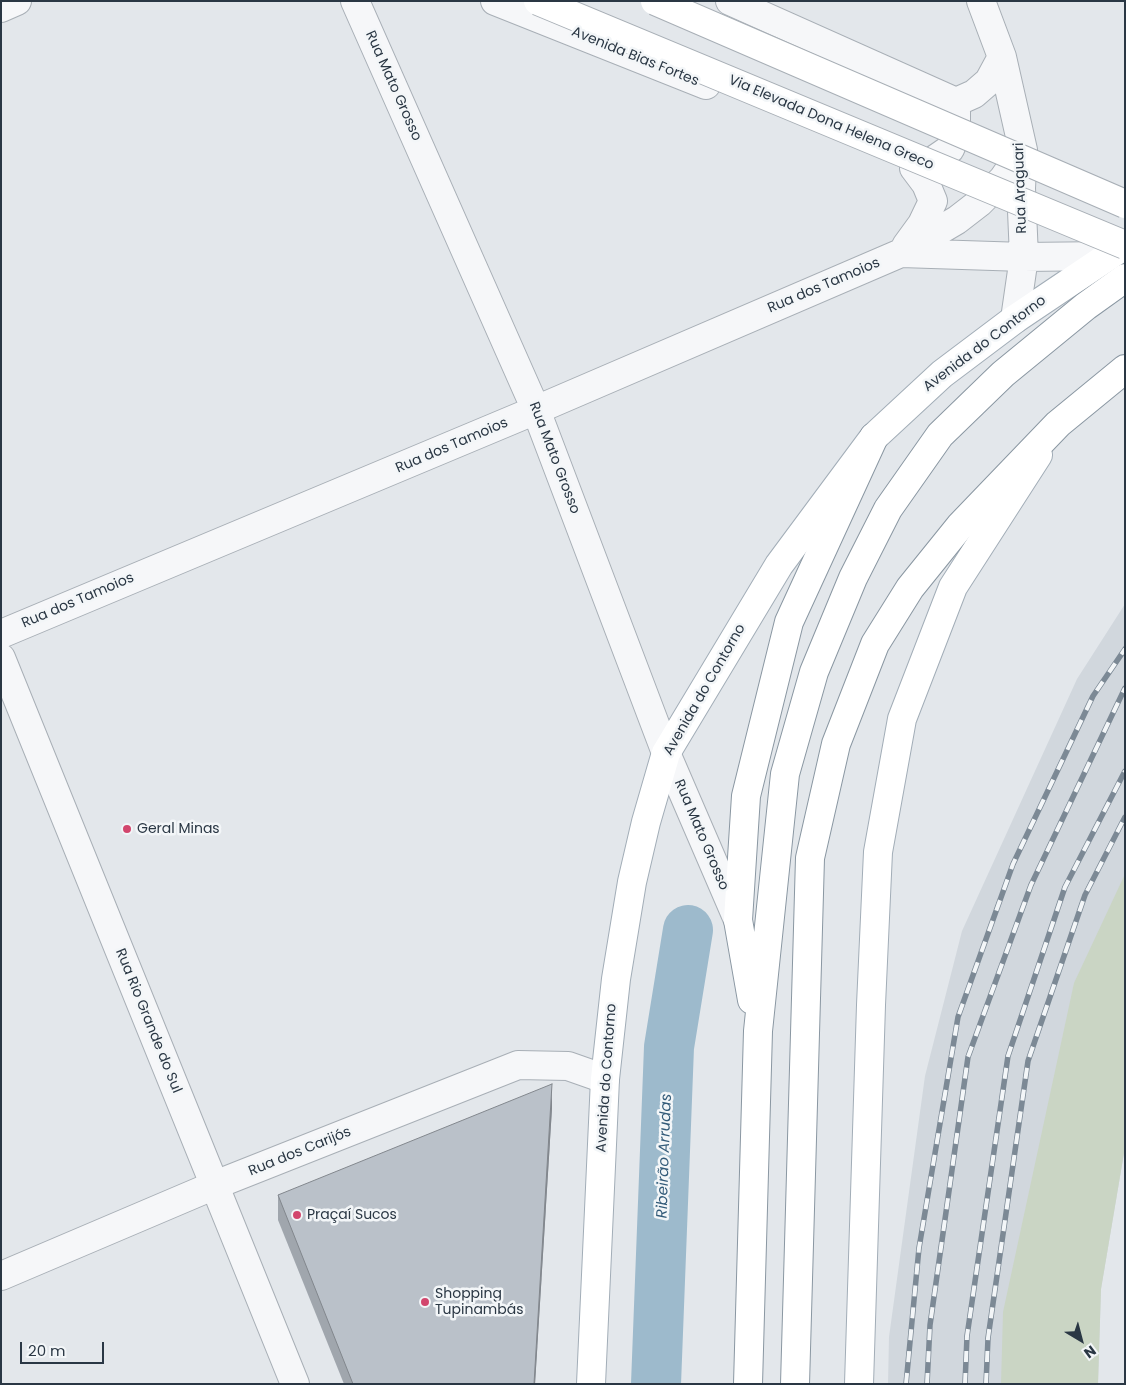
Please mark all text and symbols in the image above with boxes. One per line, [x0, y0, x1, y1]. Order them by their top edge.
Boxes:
street label: Avenida Bias Fortes [569, 24, 701, 90]
street label: Rua Mato Grosso [361, 28, 425, 144]
street label: Via Elevada Dona Helena Greco [726, 72, 936, 174]
street label: Rua Araguari [1011, 142, 1031, 234]
street label: Rua dos Tamoios [765, 255, 883, 317]
street label: Avenida do Contorno [920, 292, 1050, 396]
street label: Rua Mato Grosso [525, 400, 583, 516]
street label: Rua dos Tamoios [393, 415, 511, 477]
street label: Rua dos Tamoios [19, 570, 137, 632]
street label: Avenida do Contorno [660, 621, 750, 759]
street label: Rua Mato Grosso [670, 777, 732, 893]
place label: Geral Minas [137, 821, 220, 837]
marker: Geral Minas [121, 823, 133, 835]
street label: Rua Rio Grande do Sul [111, 946, 185, 1096]
street label: Avenida do Contorno [593, 1003, 621, 1153]
water label: Ribeirão Arrudas [654, 1093, 676, 1219]
street label: Rua dos Carijós [246, 1124, 354, 1180]
place label: Praçaí Sucos [307, 1207, 397, 1223]
marker: Praçaí Sucos [291, 1209, 303, 1221]
place label: Shopping Tupinambás [435, 1286, 524, 1318]
marker: Shopping Tupinambás [419, 1296, 431, 1308]
north arrow [1056, 1315, 1106, 1365]
scale bar [22, 1332, 106, 1364]
text: 20 m [28, 1340, 66, 1361]
text: N [1080, 1341, 1100, 1363]

